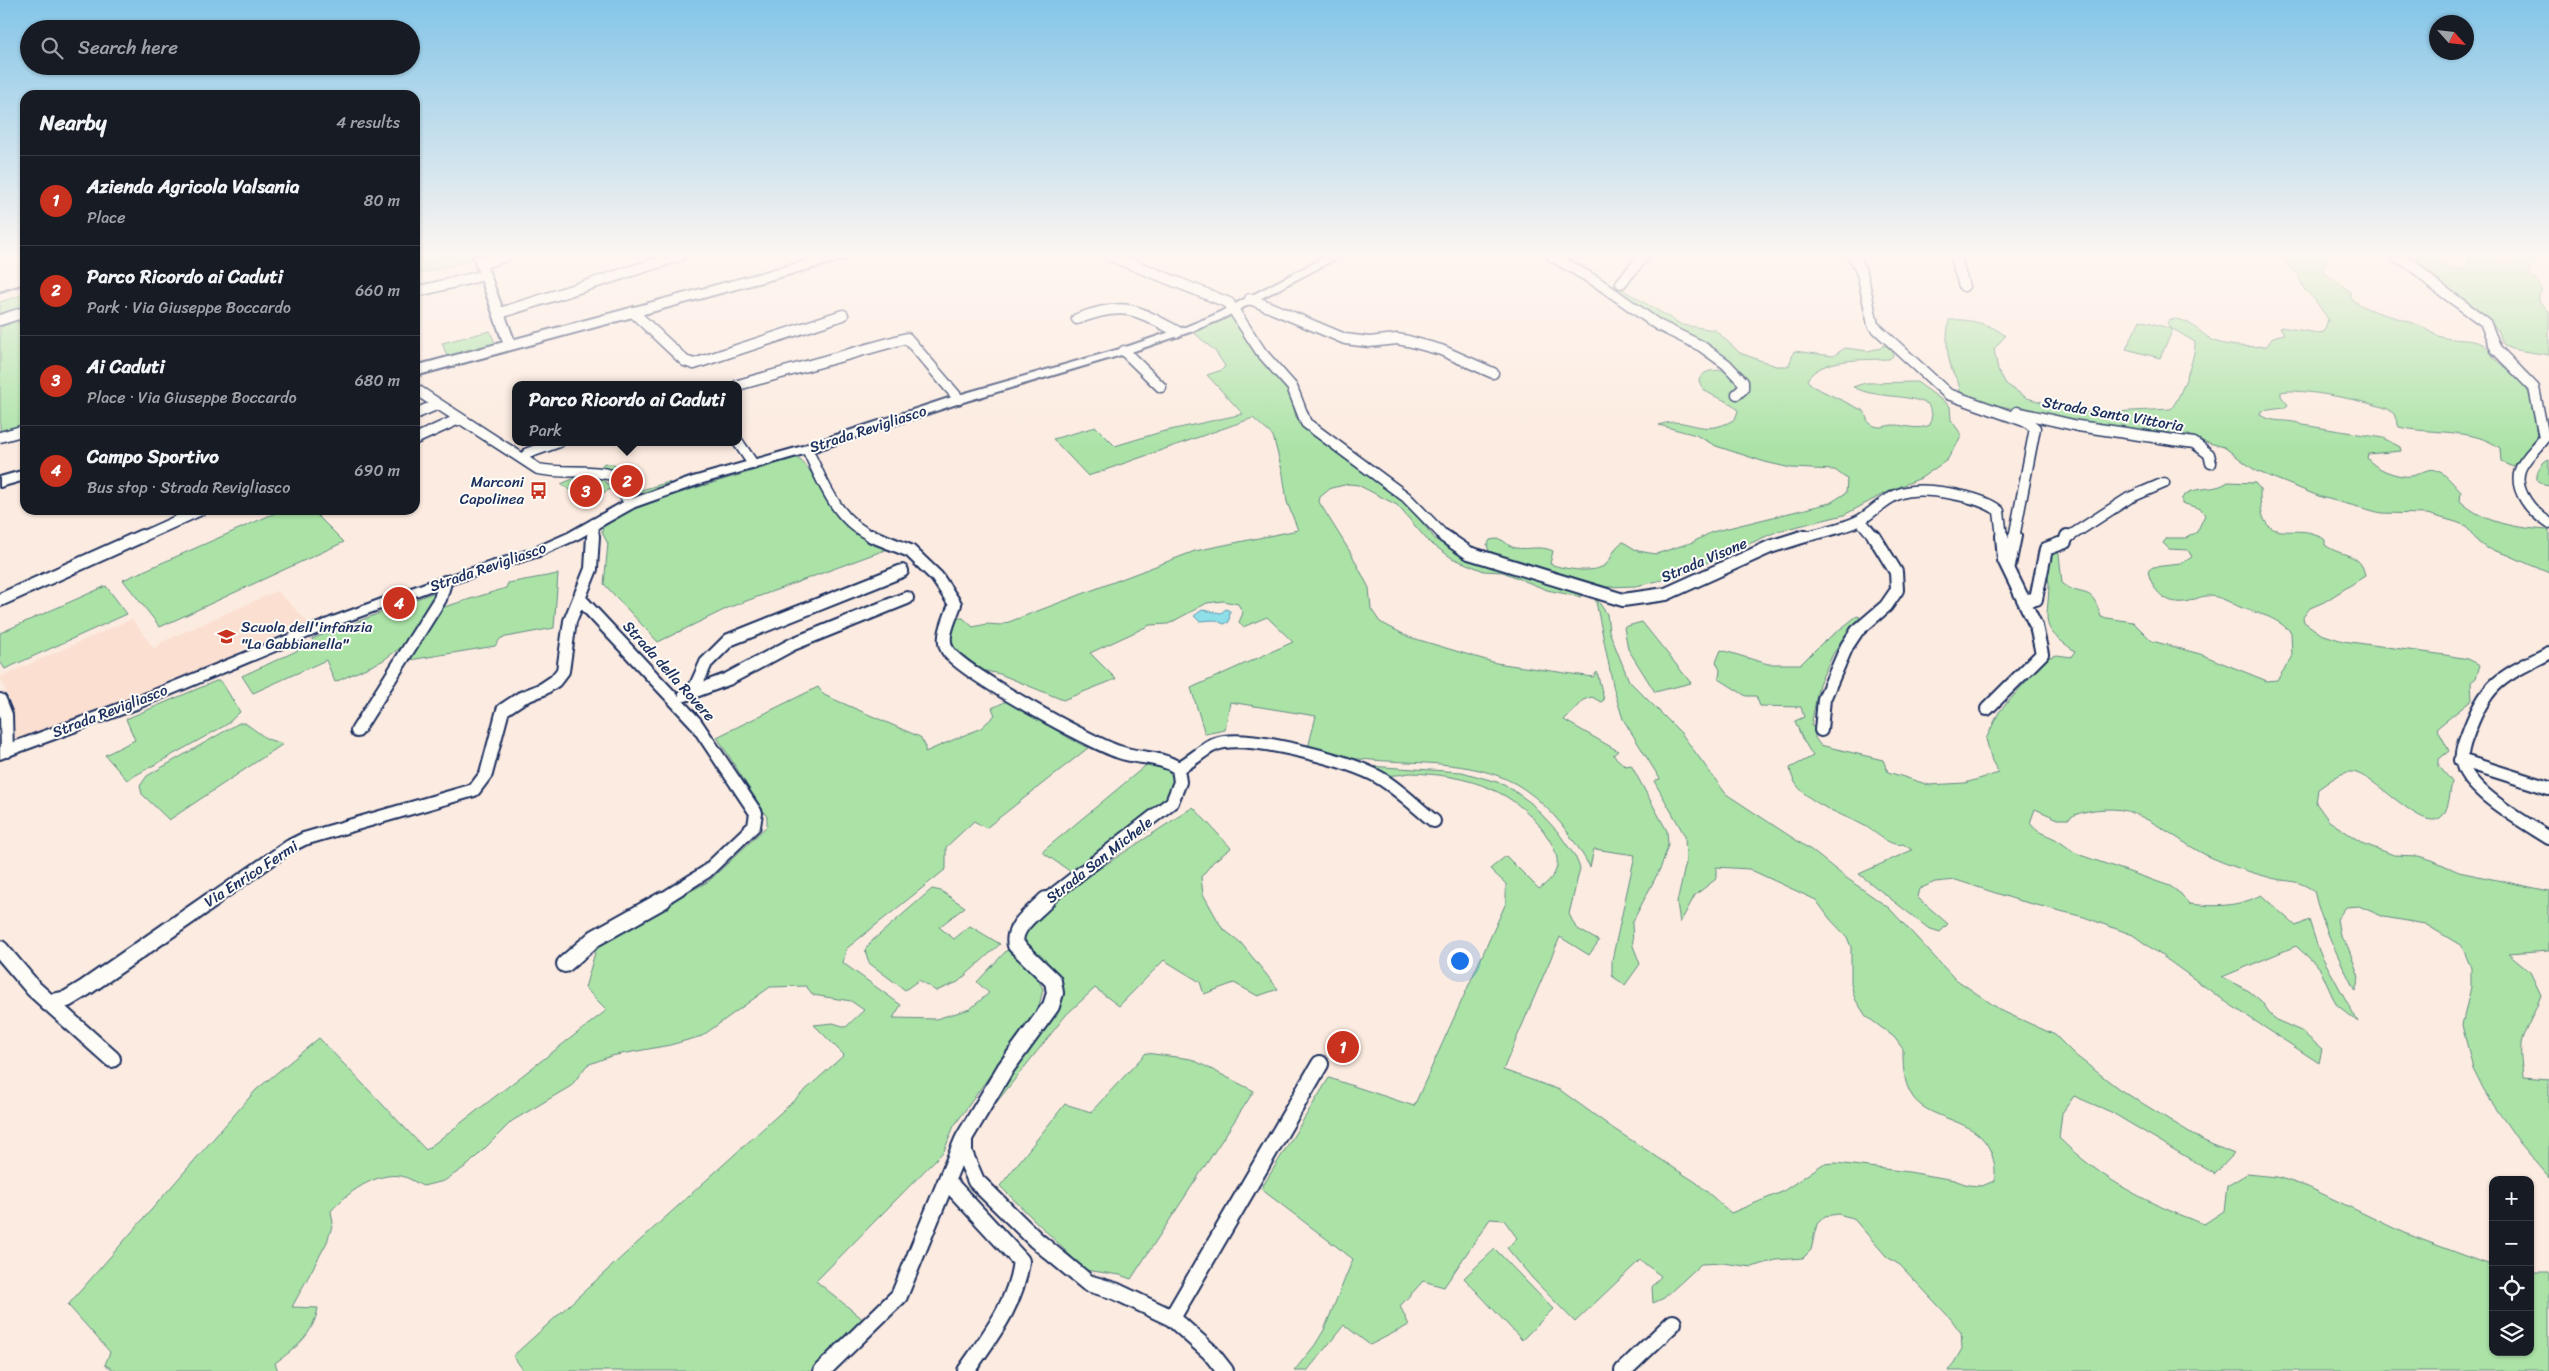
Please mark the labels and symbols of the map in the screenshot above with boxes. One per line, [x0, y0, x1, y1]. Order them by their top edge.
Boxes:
north arrow [2429, 15, 2474, 60]
street label: Strada Santa Vittoria [2040, 389, 2186, 439]
street label: Strada Revigliasco [806, 398, 930, 460]
pin: 2 [611, 462, 643, 500]
place label: Marconi Capolinea [460, 469, 525, 512]
pin: 3 [570, 472, 602, 510]
bus stop icon: Marconi Capolinea [528, 481, 548, 501]
street label: Strada Visone [1657, 530, 1751, 590]
street label: Strada Revigliasco [426, 535, 550, 599]
pin: 4 [383, 584, 415, 622]
place label: Scuola dell'infanzia "La Gabbianella" [241, 614, 373, 657]
street label: Strada della Rovere [616, 614, 722, 728]
school or university icon: Scuola dell'infanzia "La Gabbianella" [217, 626, 237, 646]
street label: Strada Revigliasco [48, 677, 172, 745]
street label: Strada San Michele [1040, 810, 1158, 910]
street label: Via Enrico Fermi [199, 833, 304, 914]
your location [1447, 948, 1473, 974]
pin: 1 [1327, 1028, 1359, 1066]

